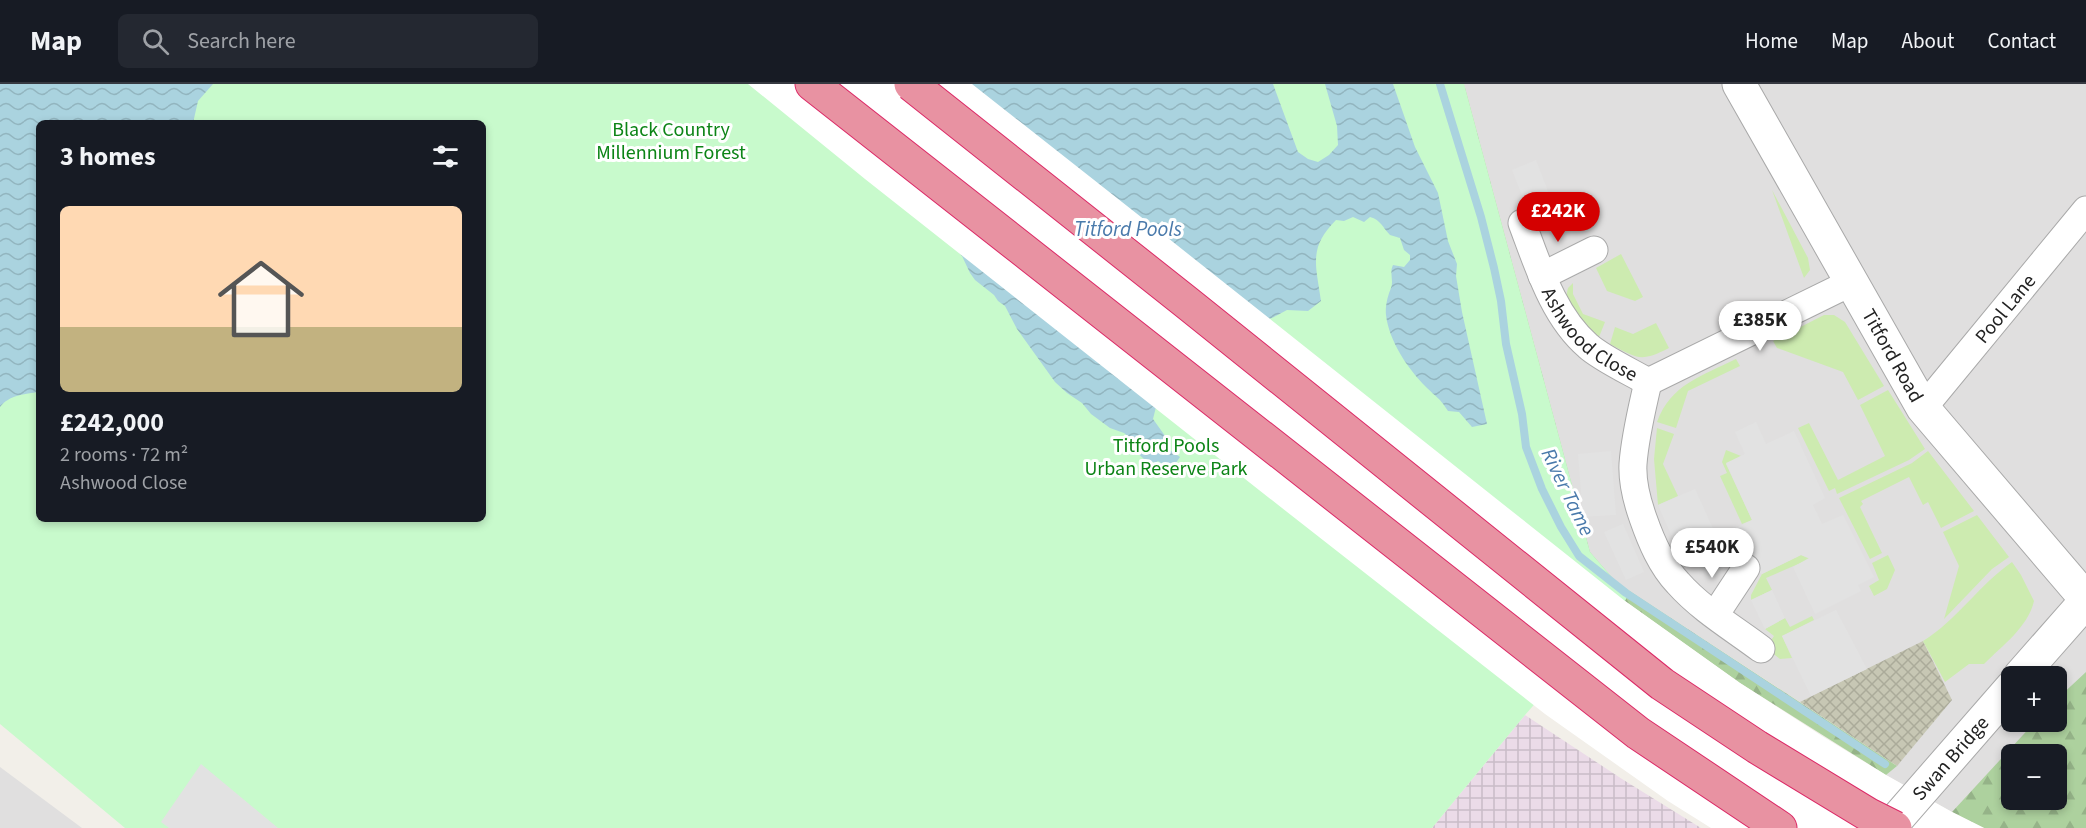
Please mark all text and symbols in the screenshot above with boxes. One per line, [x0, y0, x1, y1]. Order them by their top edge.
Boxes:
search box [118, 14, 538, 68]
text: Map [30, 21, 82, 61]
icon: search [139, 25, 172, 58]
text: Search here [187, 25, 296, 57]
text: Home [1745, 26, 1798, 56]
text: Map [1831, 26, 1869, 56]
text: About [1902, 26, 1954, 56]
text: Contact [1987, 26, 2056, 56]
park label: Black Country Millennium Forest [596, 116, 746, 167]
text: 3 homes [60, 138, 155, 175]
icon: filters [429, 140, 462, 173]
pin: £242K [1516, 192, 1600, 243]
text: £242K [1531, 197, 1585, 225]
water label: Titford Pools [1074, 214, 1182, 244]
icon: home [207, 245, 315, 353]
street label: Pool Lane [1969, 268, 2043, 350]
street label: Ashwood Close [1534, 283, 1642, 389]
pin: £385K [1718, 301, 1802, 352]
street label: Titford Road [1854, 304, 1930, 408]
text: £385K [1733, 306, 1787, 334]
text: £242,000 [60, 404, 164, 441]
park label: Titford Pools Urban Reserve Park [1084, 432, 1248, 483]
text: 2 rooms · 72 m² [60, 441, 188, 469]
water label: River Tame [1534, 443, 1602, 541]
text: Ashwood Close [60, 469, 187, 497]
pin: £540K [1670, 528, 1754, 579]
text: £540K [1685, 533, 1739, 561]
map controls [2001, 666, 2067, 810]
button: + [2001, 666, 2067, 732]
street label: Swan Bridge [1906, 710, 1996, 807]
button: − [2001, 744, 2067, 810]

